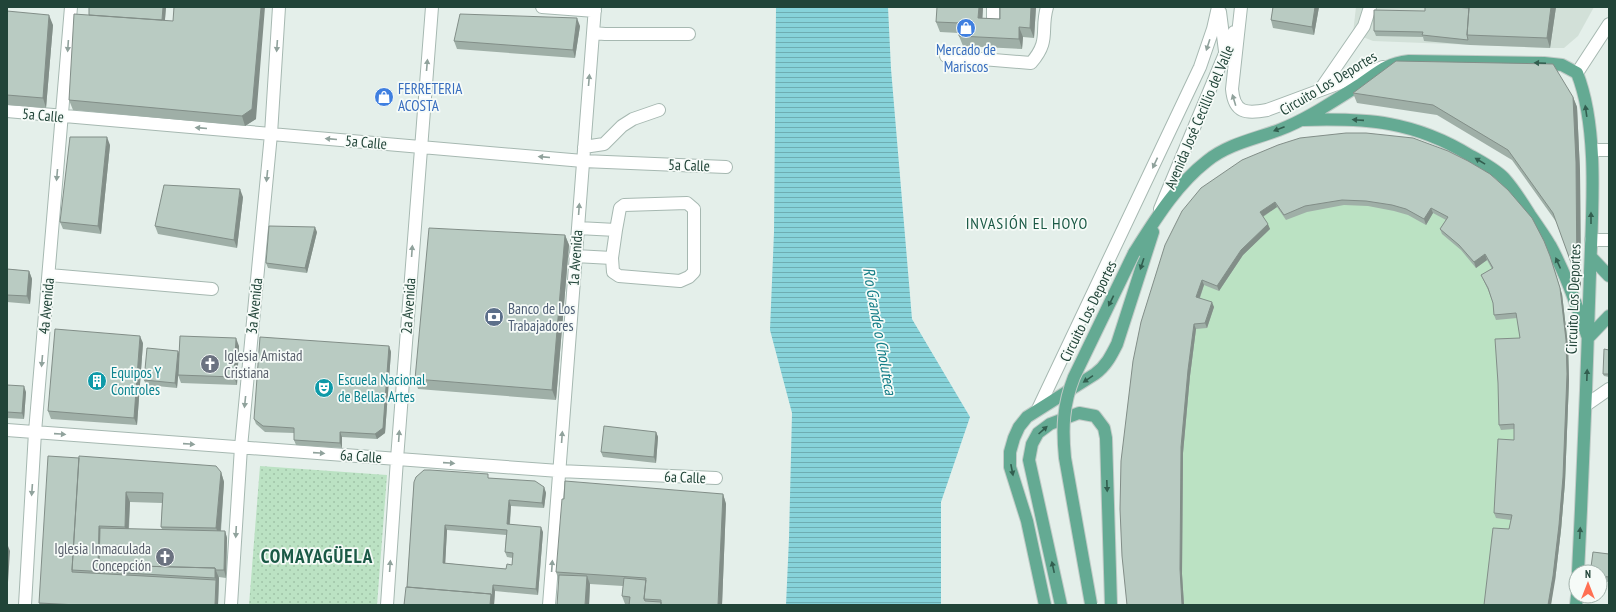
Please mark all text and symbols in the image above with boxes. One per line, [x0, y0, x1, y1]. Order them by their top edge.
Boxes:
shop icon: Mercado de Mariscos [955, 17, 977, 39]
one-way arrow [1205, 39, 1211, 51]
one-way arrow [64, 40, 71, 52]
one-way arrow [273, 40, 280, 52]
place label: Mercado de Mariscos [936, 40, 996, 76]
street label: Avenida José Cecillio del Valle [1160, 42, 1238, 192]
street label: Circuito Los Deportes [1276, 46, 1380, 120]
one-way arrow [423, 59, 430, 71]
one-way arrow [1533, 60, 1546, 66]
one-way arrow [586, 74, 593, 86]
place label: FERRETERIA ACOSTA [398, 79, 463, 115]
shop icon: FERRETERIA ACOSTA [373, 86, 395, 108]
one-way arrow [1231, 93, 1237, 105]
street label: 5a Calle [21, 104, 65, 126]
one-way arrow [1583, 105, 1589, 117]
one-way arrow [1352, 117, 1364, 124]
one-way arrow [195, 125, 207, 131]
one-way arrow [1273, 127, 1285, 133]
street label: 5a Calle [344, 131, 388, 153]
one-way arrow [325, 136, 337, 143]
one-way arrow [538, 154, 550, 161]
street label: 5a Calle [668, 155, 710, 175]
one-way arrow [1152, 157, 1158, 169]
one-way arrow [1474, 158, 1486, 165]
one-way arrow [54, 169, 61, 181]
one-way arrow [264, 170, 270, 182]
one-way arrow [576, 203, 583, 215]
one-way arrow [1588, 211, 1594, 224]
district label: INVASIÓN EL HOYO [966, 213, 1088, 233]
street label: 1a Avenida [564, 229, 586, 287]
street label: Circuito Los Deportes [1562, 244, 1584, 354]
one-way arrow [409, 245, 416, 257]
street label: Circuito Los Deportes [1055, 257, 1121, 365]
one-way arrow [1555, 257, 1561, 268]
one-way arrow [1139, 259, 1145, 271]
water label: Río Grande o Choluteca [859, 266, 901, 398]
street label: 4a Avenida [34, 277, 58, 335]
street label: 3a Avenida [242, 277, 266, 335]
street label: 2a Avenida [397, 277, 419, 335]
one-way arrow [1108, 295, 1114, 306]
place label: Banco de Los Trabajadores [508, 299, 575, 335]
bank icon: Banco de Los Trabajadores [483, 306, 505, 328]
place label: Iglesia Amistad Cristiana [224, 346, 303, 382]
church icon: Iglesia Amistad Cristiana [199, 353, 221, 375]
one-way arrow [38, 355, 45, 367]
place label: Equipos Y Controles [111, 363, 162, 399]
one-way arrow [1584, 368, 1590, 381]
building icon: Equipos Y Controles [86, 370, 108, 392]
place label: Escuela Nacional de Bellas Artes [338, 370, 426, 406]
one-way arrow [1082, 375, 1094, 382]
theatre icon: Escuela Nacional de Bellas Artes [313, 377, 335, 399]
one-way arrow [242, 396, 248, 409]
one-way arrow [1037, 425, 1048, 434]
one-way arrow [54, 430, 66, 437]
one-way arrow [395, 430, 402, 442]
one-way arrow [558, 430, 565, 443]
one-way arrow [183, 440, 196, 447]
street label: 6a Calle [339, 445, 383, 467]
one-way arrow [313, 450, 325, 457]
one-way arrow [443, 460, 455, 466]
one-way arrow [1009, 464, 1015, 477]
street label: 6a Calle [664, 467, 706, 487]
one-way arrow [1104, 480, 1111, 492]
one-way arrow [28, 484, 35, 496]
one-way arrow [232, 526, 239, 538]
one-way arrow [1576, 527, 1583, 539]
place label: Iglesia Inmaculada Concepción [54, 539, 151, 575]
district label: COMAYAGÜELA [261, 544, 373, 568]
church icon: Iglesia Inmaculada Concepción [154, 546, 176, 568]
one-way arrow [386, 560, 393, 572]
one-way arrow [548, 560, 555, 572]
one-way arrow [1049, 561, 1055, 573]
north arrow [1568, 564, 1608, 604]
text: N [1585, 567, 1591, 581]

